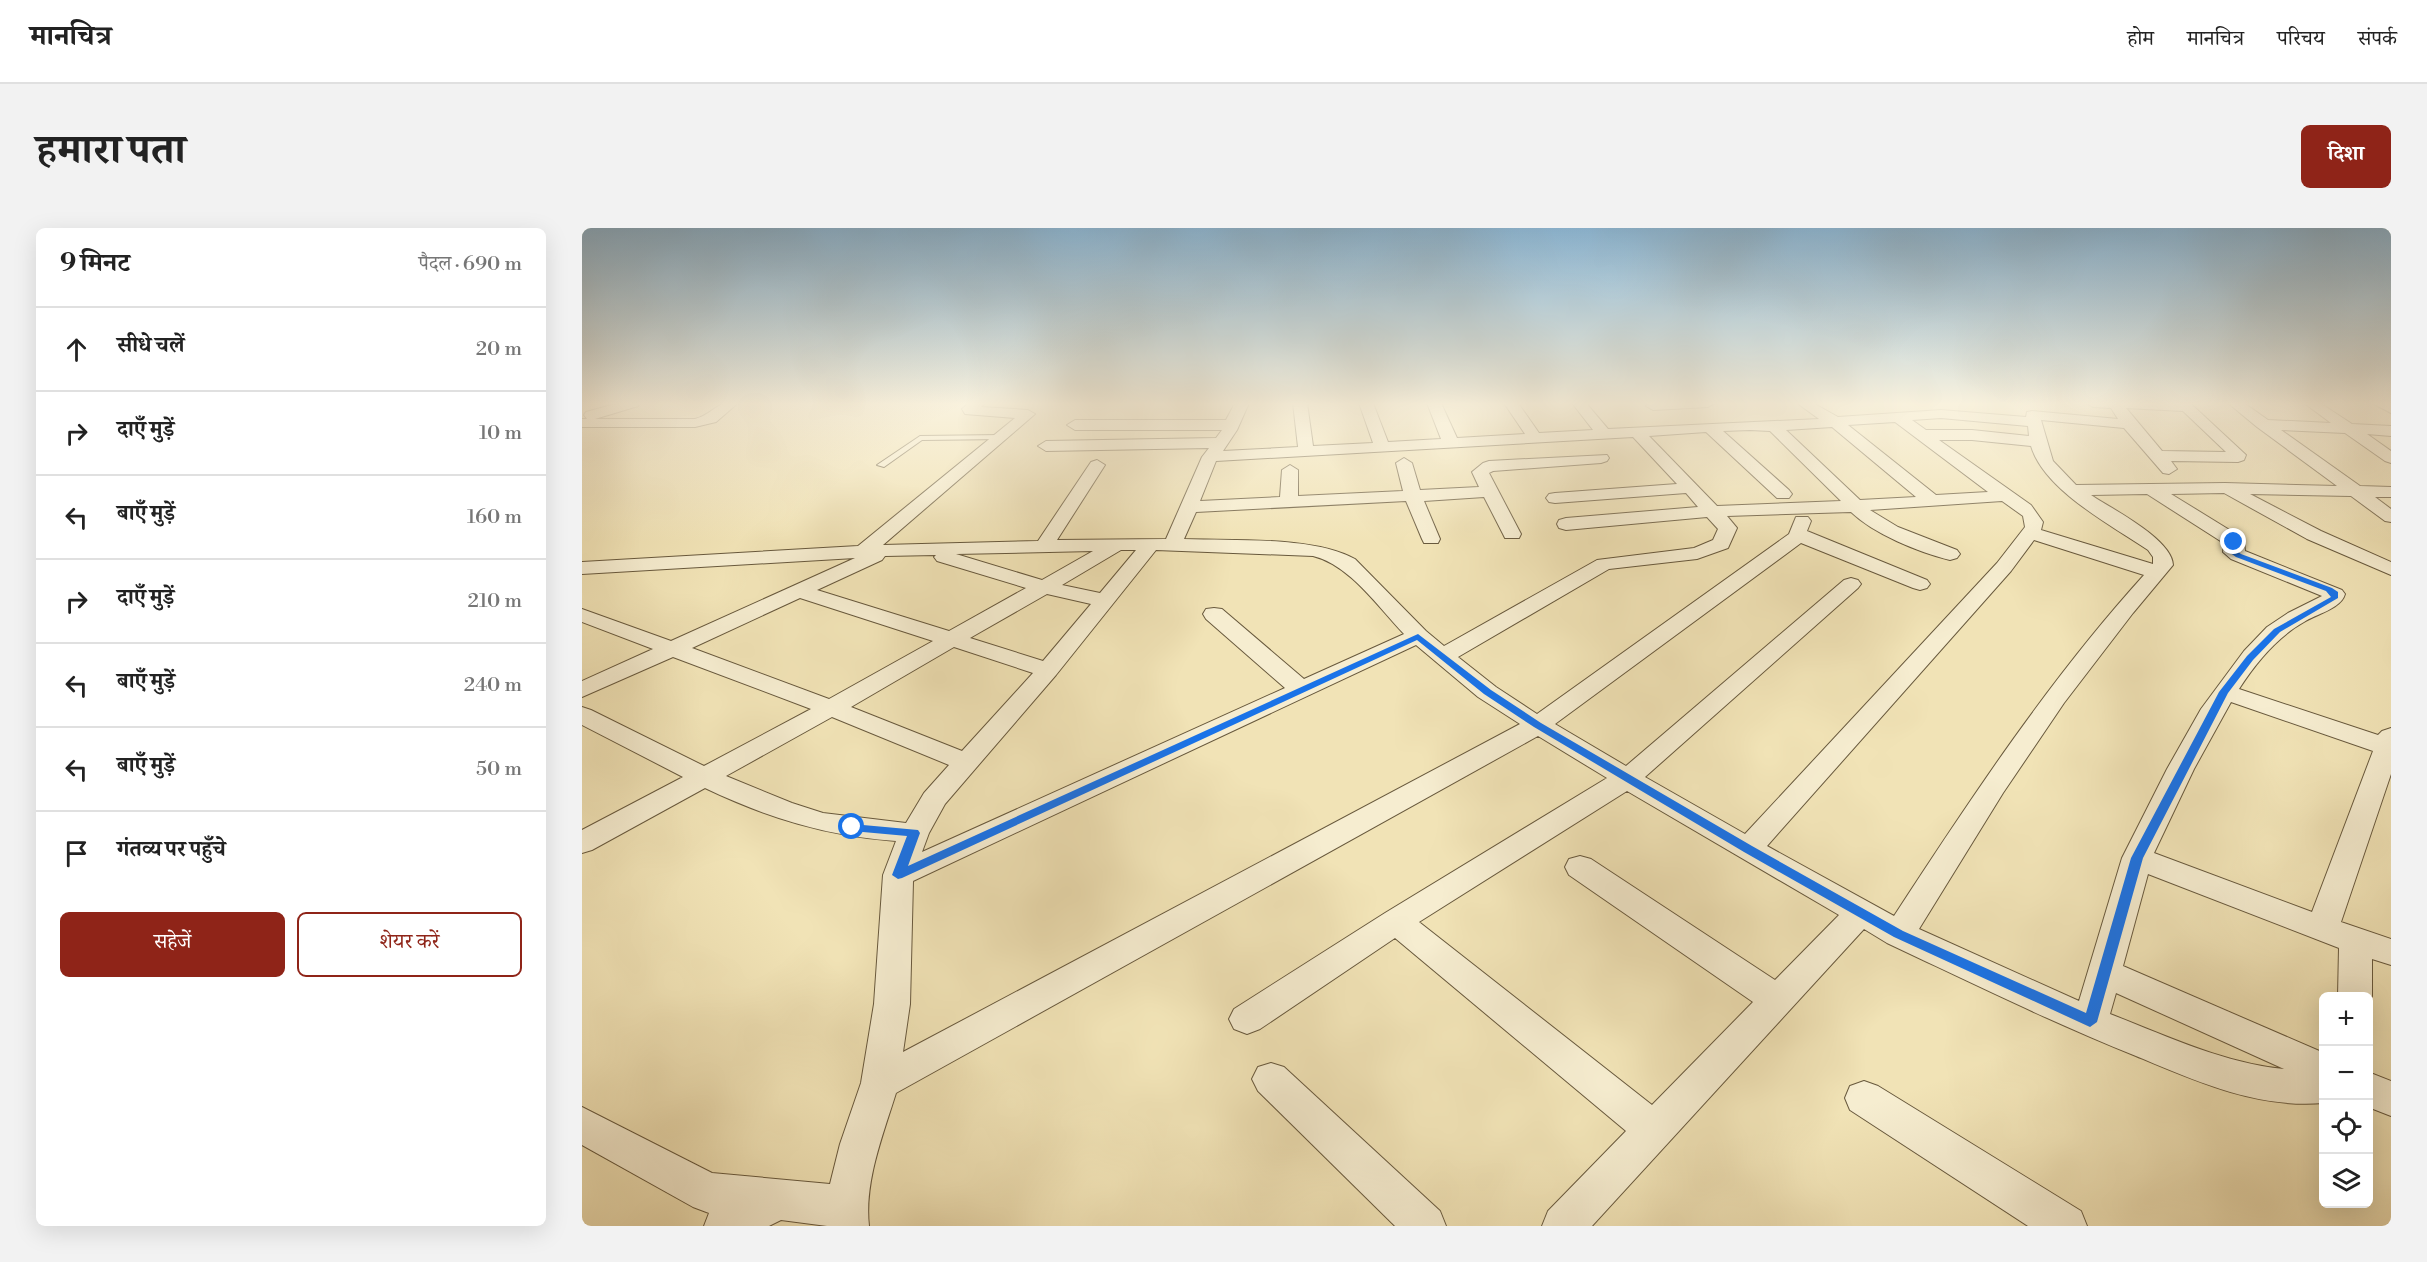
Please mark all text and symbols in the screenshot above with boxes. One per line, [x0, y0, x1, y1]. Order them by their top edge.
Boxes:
text: मानचित्र [30, 19, 112, 54]
text: होम [2127, 26, 2154, 52]
text: मानचित्र [2187, 26, 2244, 52]
text: परिचय [2277, 26, 2325, 52]
text: संपर्क [2358, 26, 2397, 52]
text: हमारा पता [36, 124, 186, 177]
button: दिशा [2301, 125, 2391, 188]
text: 9 मिनट [60, 247, 130, 279]
text: पैदल · 690 m [419, 252, 522, 277]
text: सीधे चलें [117, 332, 184, 359]
icon: ahead [60, 333, 93, 366]
text: 20 m [476, 337, 522, 362]
text: दाएँ मुड़ें [117, 416, 174, 443]
icon: right [60, 417, 93, 450]
text: 10 m [479, 421, 522, 446]
text: बाएँ मुड़ें [117, 500, 175, 527]
icon: left [60, 501, 93, 534]
text: 160 m [467, 505, 522, 530]
route end [2220, 528, 2246, 554]
text: दाएँ मुड़ें [117, 584, 174, 611]
icon: right [60, 585, 93, 618]
text: 210 m [467, 589, 522, 614]
text: बाएँ मुड़ें [117, 668, 175, 695]
icon: left [60, 669, 93, 702]
text: 240 m [464, 673, 522, 698]
text: बाएँ मुड़ें [117, 752, 175, 779]
icon: left [60, 753, 93, 786]
text: 50 m [476, 757, 522, 782]
route start [838, 813, 864, 839]
text: गंतव्य पर पहुँचे [117, 836, 226, 863]
icon: arrive [60, 837, 93, 870]
button: सहेजें [60, 912, 285, 977]
button: शेयर करें [297, 912, 522, 977]
map controls [2319, 992, 2373, 1208]
button: + [2319, 992, 2373, 1046]
button: − [2319, 1046, 2373, 1100]
button: locate [2319, 1100, 2373, 1154]
button: layers [2319, 1154, 2373, 1208]

